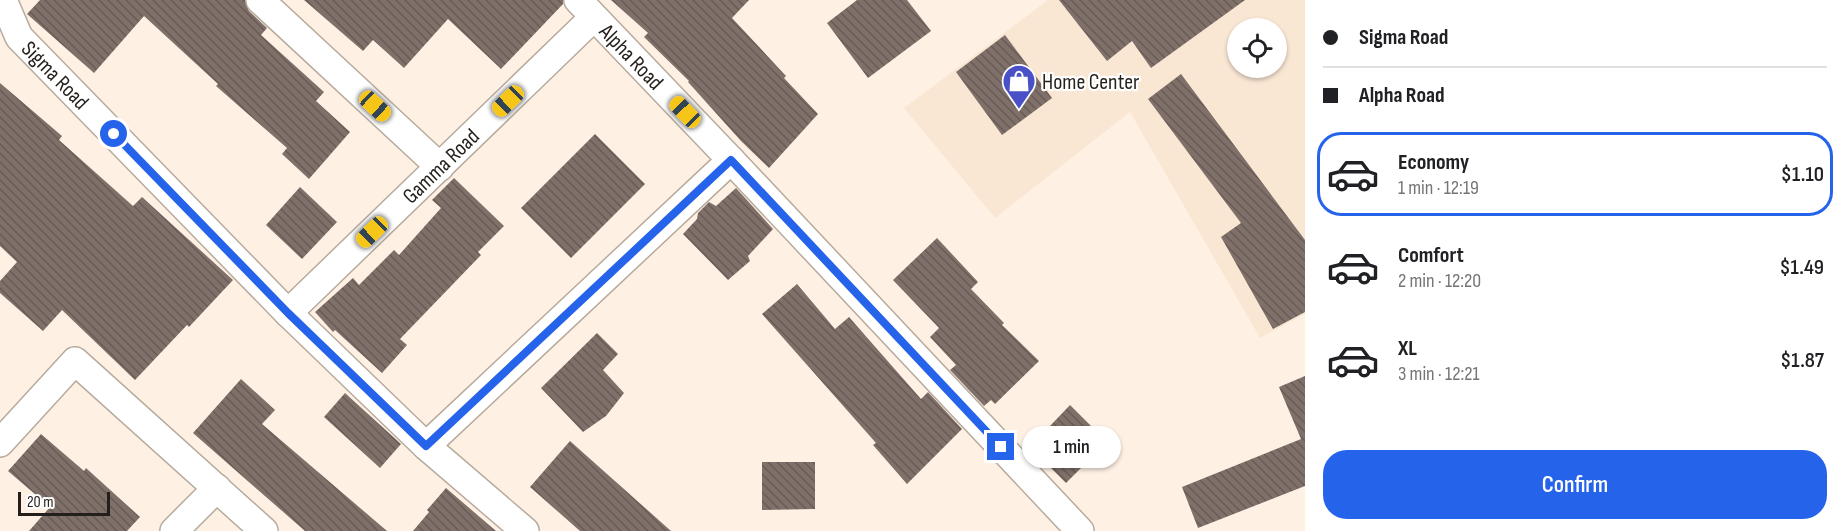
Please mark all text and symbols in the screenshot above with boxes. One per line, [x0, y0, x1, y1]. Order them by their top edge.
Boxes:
street label: Alpha Road [592, 18, 669, 96]
map controls [1227, 18, 1287, 78]
button: locate [1227, 18, 1287, 78]
text: Sigma Road [1359, 24, 1448, 51]
street label: Sigma Road [15, 36, 94, 116]
shop icon: Home Center [1001, 63, 1037, 110]
place label: Home Center [1042, 69, 1139, 96]
car [489, 82, 527, 120]
text: Alpha Road [1359, 82, 1445, 109]
car [356, 87, 394, 125]
car [666, 93, 704, 131]
route start [100, 120, 127, 147]
street label: Gamma Road [397, 124, 485, 210]
icon: car [1326, 147, 1380, 201]
text: Economy [1398, 149, 1469, 176]
text: $1.10 [1781, 161, 1824, 188]
text: 1 min · 12:19 [1398, 176, 1479, 200]
car [353, 213, 391, 251]
icon: car [1326, 240, 1380, 294]
text: Comfort [1398, 242, 1464, 269]
text: $1.49 [1779, 254, 1824, 281]
text: 2 min · 12:20 [1398, 269, 1481, 293]
icon: car [1326, 333, 1380, 387]
text: XL [1398, 335, 1417, 362]
text: $1.87 [1780, 347, 1824, 374]
text: 3 min · 12:21 [1398, 362, 1480, 386]
callout: 1 min [1022, 426, 1121, 468]
route end [987, 433, 1014, 460]
text: 1 min [1053, 435, 1090, 459]
button: Confirm [1323, 450, 1827, 519]
scale bar [18, 489, 110, 516]
text: 20 m [27, 493, 54, 512]

